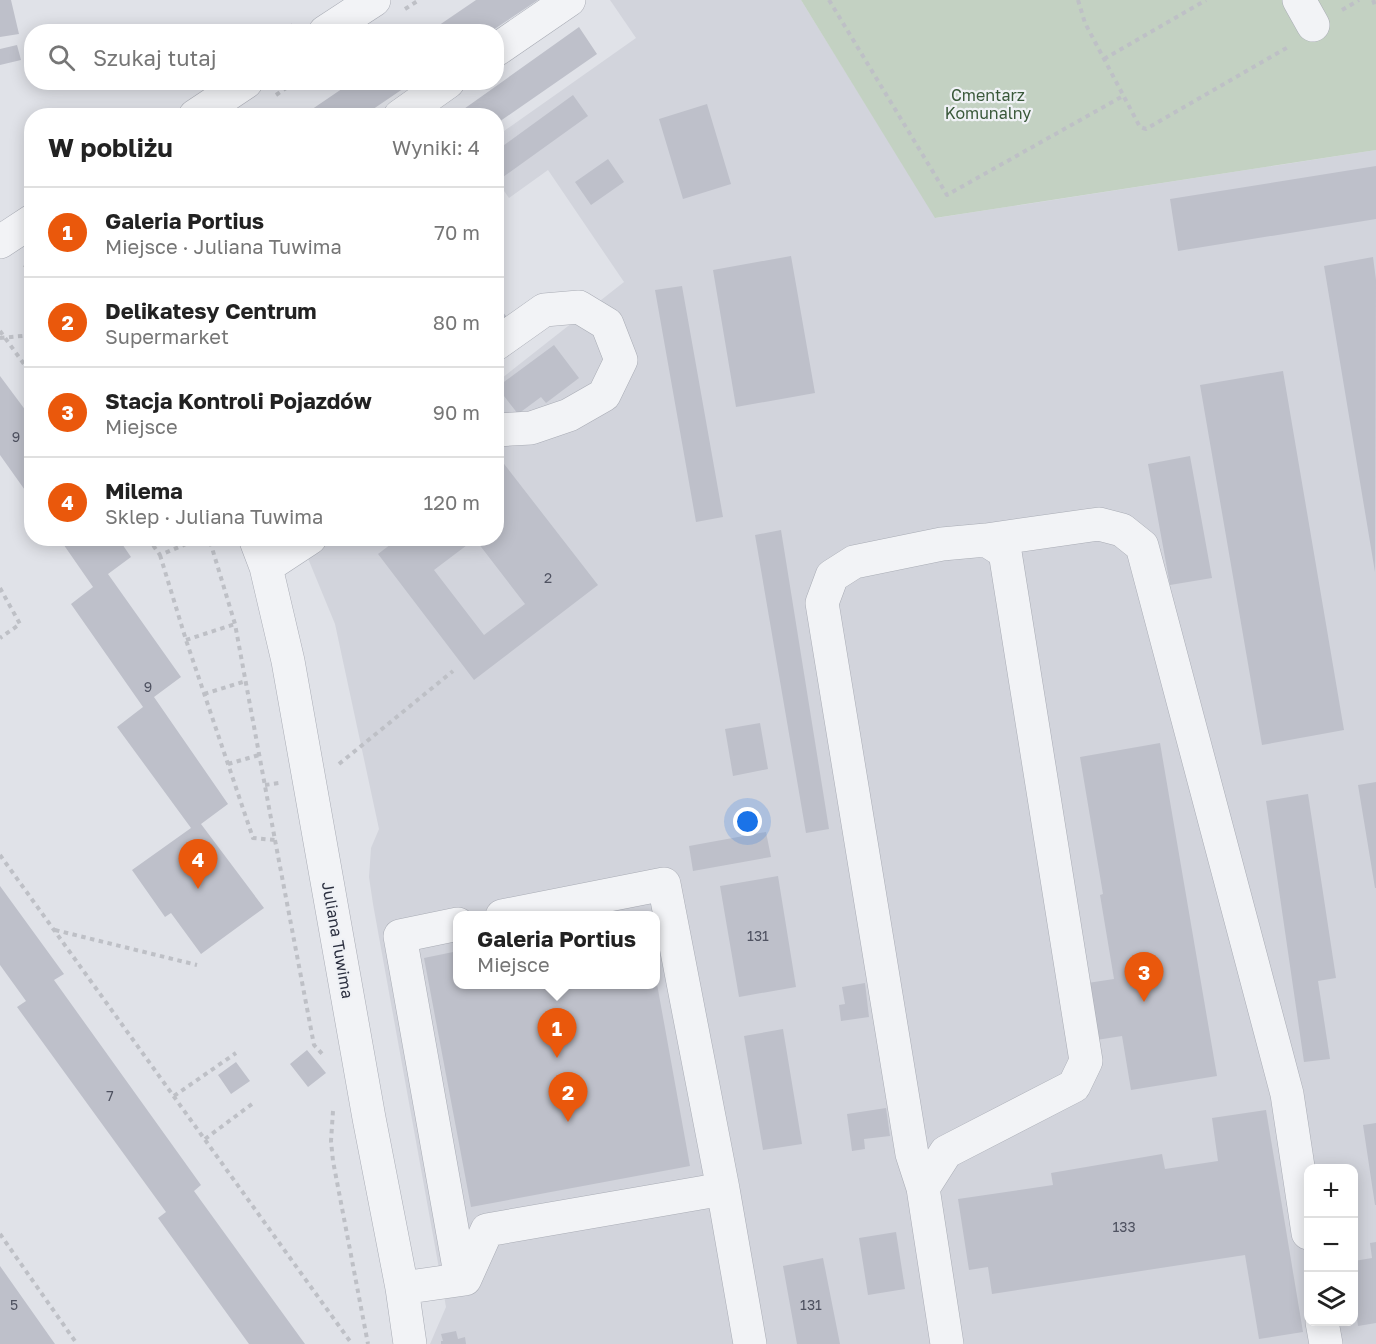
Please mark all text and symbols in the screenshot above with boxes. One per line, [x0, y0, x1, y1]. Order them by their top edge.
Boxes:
search box [24, 24, 504, 90]
icon: search [45, 41, 78, 74]
text: Szukaj tutaj [93, 44, 217, 71]
park label: Cmentarz Komunalny [945, 85, 1031, 123]
text: W pobliżu [48, 132, 173, 163]
text: Wyniki: 4 [392, 135, 480, 159]
text: Galeria Portius [105, 207, 264, 234]
text: 1 [62, 220, 73, 244]
text: 70 m [434, 220, 480, 244]
text: Miejsce · Juliana Tuwima [105, 234, 342, 258]
text: Delikatesy Centrum [105, 297, 317, 324]
text: 2 [61, 310, 74, 334]
text: 80 m [433, 310, 480, 334]
text: Supermarket [105, 324, 229, 348]
text: Stacja Kontroli Pojazdów [105, 387, 372, 414]
text: 3 [61, 400, 74, 424]
text: 90 m [433, 400, 480, 424]
text: Miejsce [105, 414, 178, 438]
house number: 9 [12, 428, 20, 445]
text: Milema [105, 477, 183, 504]
text: 4 [61, 490, 74, 514]
text: 120 m [424, 490, 480, 514]
text: Sklep · Juliana Tuwima [105, 504, 323, 528]
house number: 2 [544, 569, 552, 586]
house number: 9 [144, 678, 152, 695]
your location [733, 807, 762, 836]
pin: 4 [178, 840, 218, 889]
street label: Juliana Tuwima [318, 880, 358, 1000]
popup [453, 911, 660, 989]
text: Galeria Portius [477, 925, 636, 952]
house number: 131 [747, 927, 769, 944]
text: Miejsce [477, 952, 550, 976]
pin: 3 [1124, 952, 1164, 1002]
pin: 1 [538, 1008, 576, 1058]
pin: 2 [548, 1072, 588, 1122]
house number: 7 [106, 1087, 114, 1104]
map controls [1304, 1164, 1358, 1326]
button: + [1304, 1164, 1358, 1218]
house number: 133 [1112, 1218, 1136, 1235]
button: − [1304, 1218, 1358, 1272]
button: layers [1304, 1272, 1358, 1326]
house number: 5 [10, 1296, 18, 1313]
house number: 131 [800, 1296, 822, 1313]

